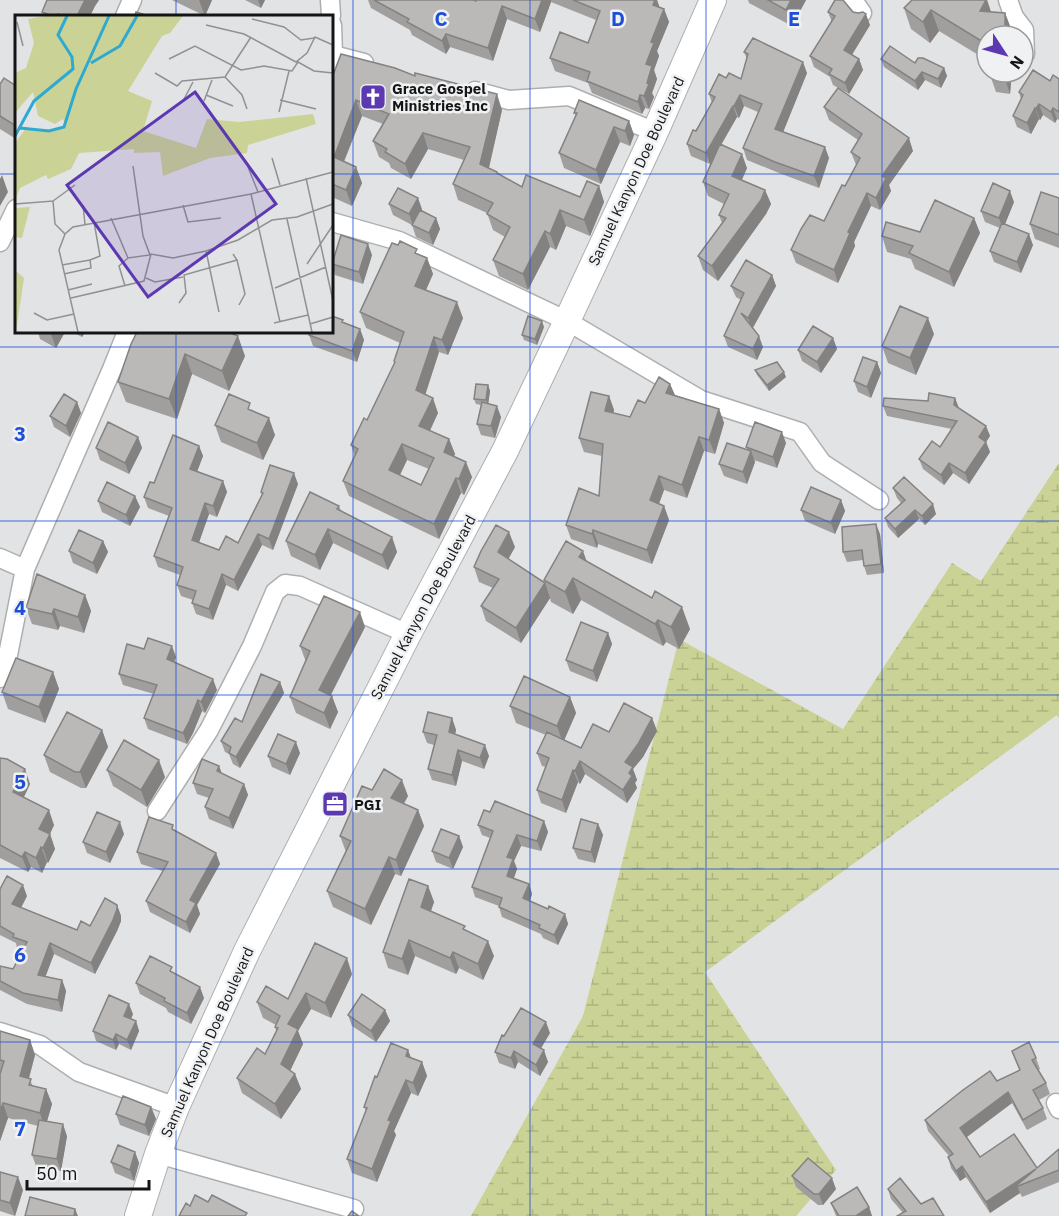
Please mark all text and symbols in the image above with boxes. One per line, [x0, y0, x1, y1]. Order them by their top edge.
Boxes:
text: C [434, 5, 448, 32]
text: D [611, 5, 625, 32]
text: E [788, 5, 800, 32]
inset map [15, 15, 333, 333]
north arrow [975, 24, 1035, 84]
text: N [1006, 52, 1029, 73]
street label: Samuel Kanyon Doe Boulevard [584, 74, 688, 268]
place label: Grace Gospel Ministries Inc [392, 79, 488, 115]
church icon: Grace Gospel Ministries Inc [358, 82, 388, 112]
text: 3 [14, 420, 26, 447]
street label: Samuel Kanyon Doe Boulevard [366, 511, 480, 703]
text: 4 [14, 594, 26, 621]
text: 5 [14, 768, 26, 795]
office icon: PGI [320, 789, 350, 819]
place label: PGI [354, 795, 381, 814]
text: 6 [14, 941, 26, 968]
street label: Samuel Kanyon Doe Boulevard [156, 944, 258, 1140]
text: 7 [14, 1115, 26, 1142]
scale bar [27, 1153, 148, 1191]
text: 50 m [36, 1162, 78, 1185]

